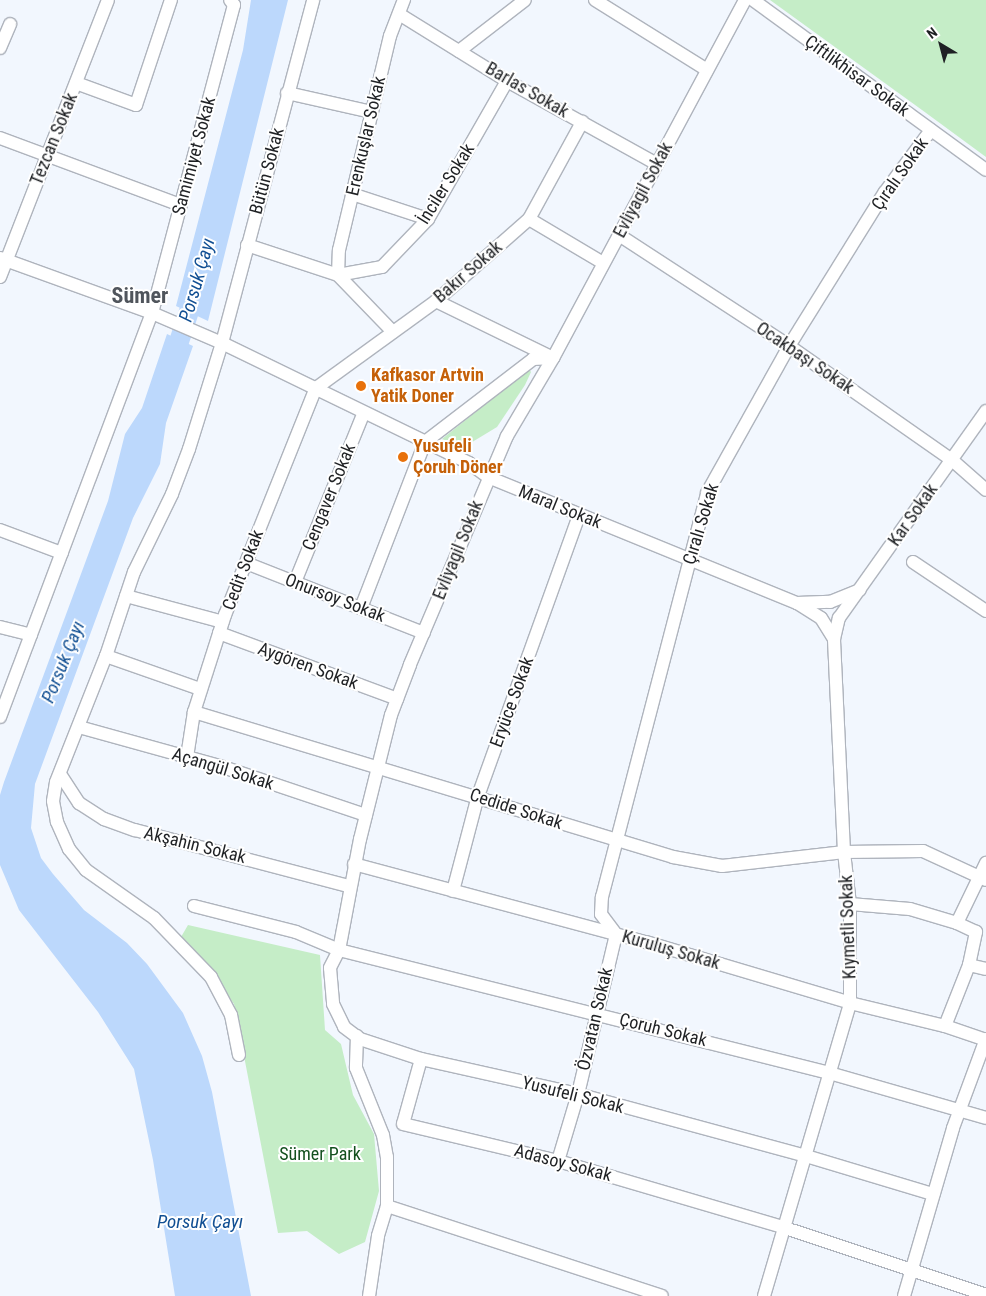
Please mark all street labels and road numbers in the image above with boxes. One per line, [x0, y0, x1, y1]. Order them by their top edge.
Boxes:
street label: Çiftlikhisar Sokak [800, 31, 914, 121]
street label: Barlas Sokak [482, 58, 572, 122]
street label: Erenkuşlar Sokak [342, 74, 390, 198]
street label: Tezcan Sokak [26, 90, 82, 188]
street label: Samimiyet Sokak [168, 94, 220, 218]
street label: Bütün Sokak [245, 125, 289, 217]
street label: Çıralı Sokak [867, 133, 933, 215]
street label: Evliyagil Sokak [609, 139, 677, 241]
street label: İnciler Sokak [413, 140, 479, 228]
street label: Bakır Sokak [429, 236, 507, 308]
street label: Ocakbaşı Sokak [752, 317, 858, 399]
street label: Cengaver Sokak [298, 440, 360, 554]
street label: Kar Sokak [884, 480, 942, 550]
street label: Maral Sokak [515, 481, 605, 533]
street label: Çıralı Sokak [678, 481, 724, 567]
street label: Evliyagil Sokak [428, 497, 488, 603]
street label: Cedit Sokak [218, 527, 268, 613]
street label: Onursoy Sokak [282, 569, 388, 627]
street label: Aygören Sokak [255, 638, 361, 694]
street label: Eryüce Sokak [486, 654, 538, 750]
street label: Açangül Sokak [170, 743, 276, 795]
street label: Cedide Sokak [467, 784, 565, 834]
street label: Akşahin Sokak [142, 822, 248, 868]
street label: Kıymetli Sokak [835, 874, 861, 980]
street label: Kuruluş Sokak [620, 926, 722, 974]
street label: Özvatan Sokak [573, 965, 617, 1073]
street label: Çoruh Sokak [617, 1009, 709, 1051]
street label: Yusufeli Sokak [520, 1072, 626, 1118]
street label: Adasoy Sokak [512, 1140, 614, 1186]

